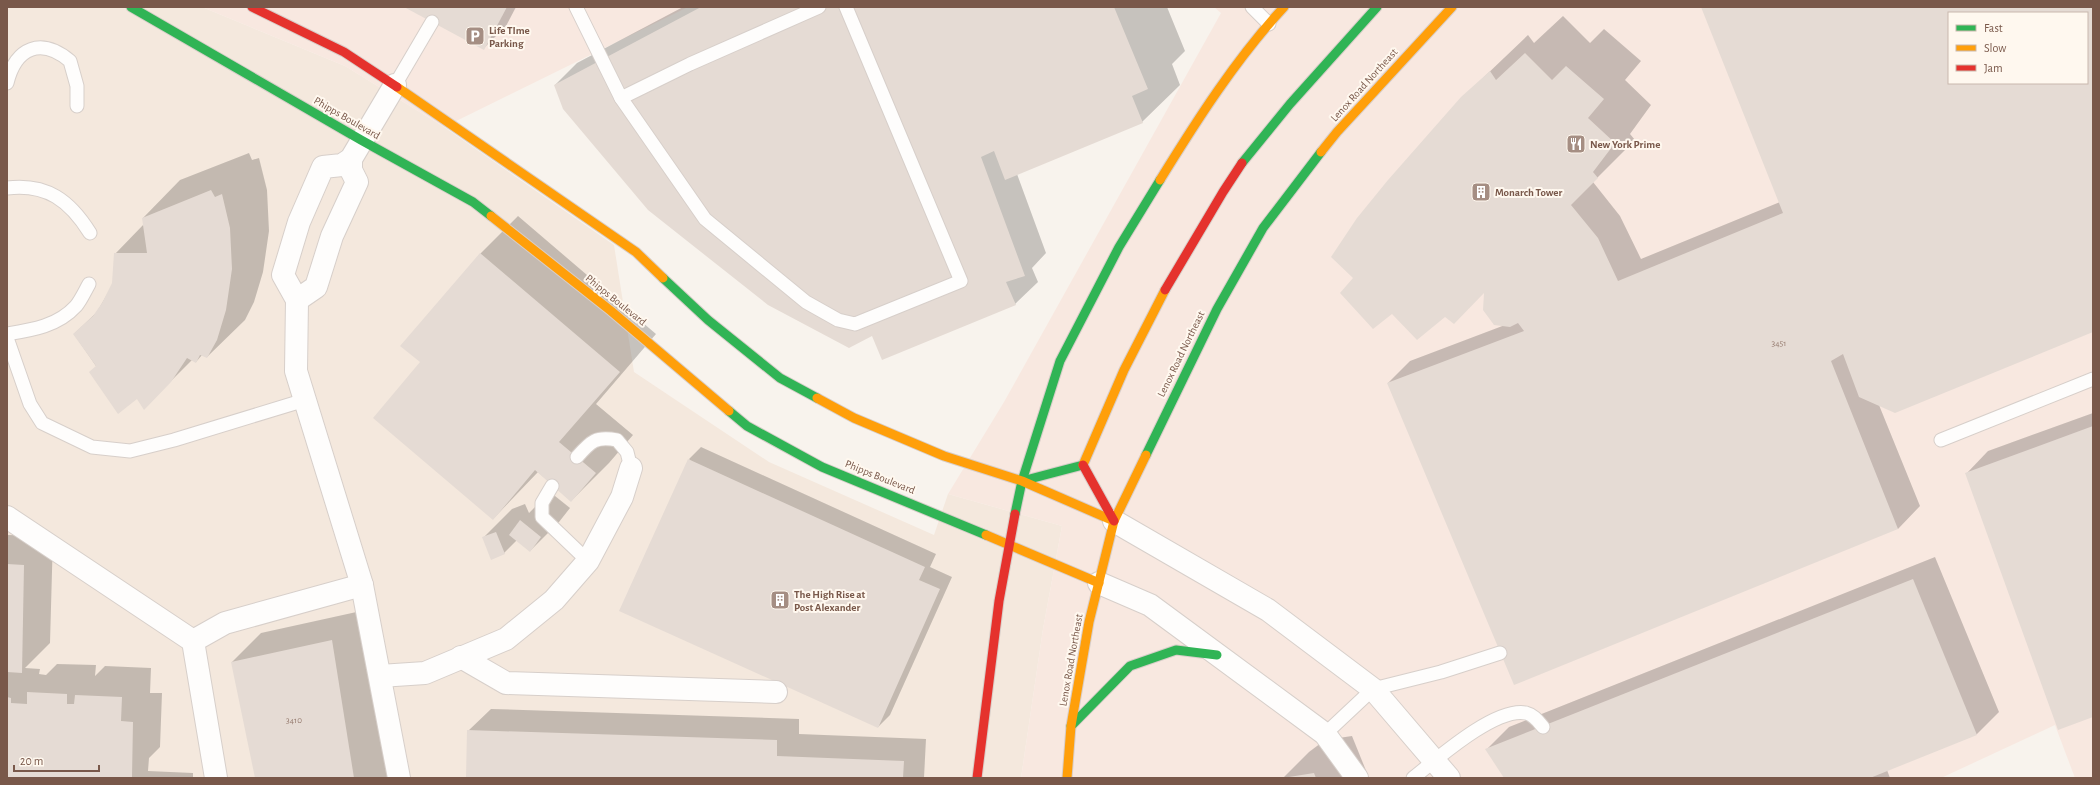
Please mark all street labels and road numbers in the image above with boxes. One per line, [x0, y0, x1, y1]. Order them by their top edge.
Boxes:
street label: Lenox Road Northeast [1329, 46, 1400, 124]
street label: Phipps Boulevard [312, 95, 382, 142]
street label: Phipps Boulevard [584, 272, 649, 328]
street label: Lenox Road Northeast [1155, 309, 1207, 399]
street label: Phipps Boulevard [843, 458, 917, 496]
street label: Lenox Road Northeast [1057, 612, 1085, 707]

